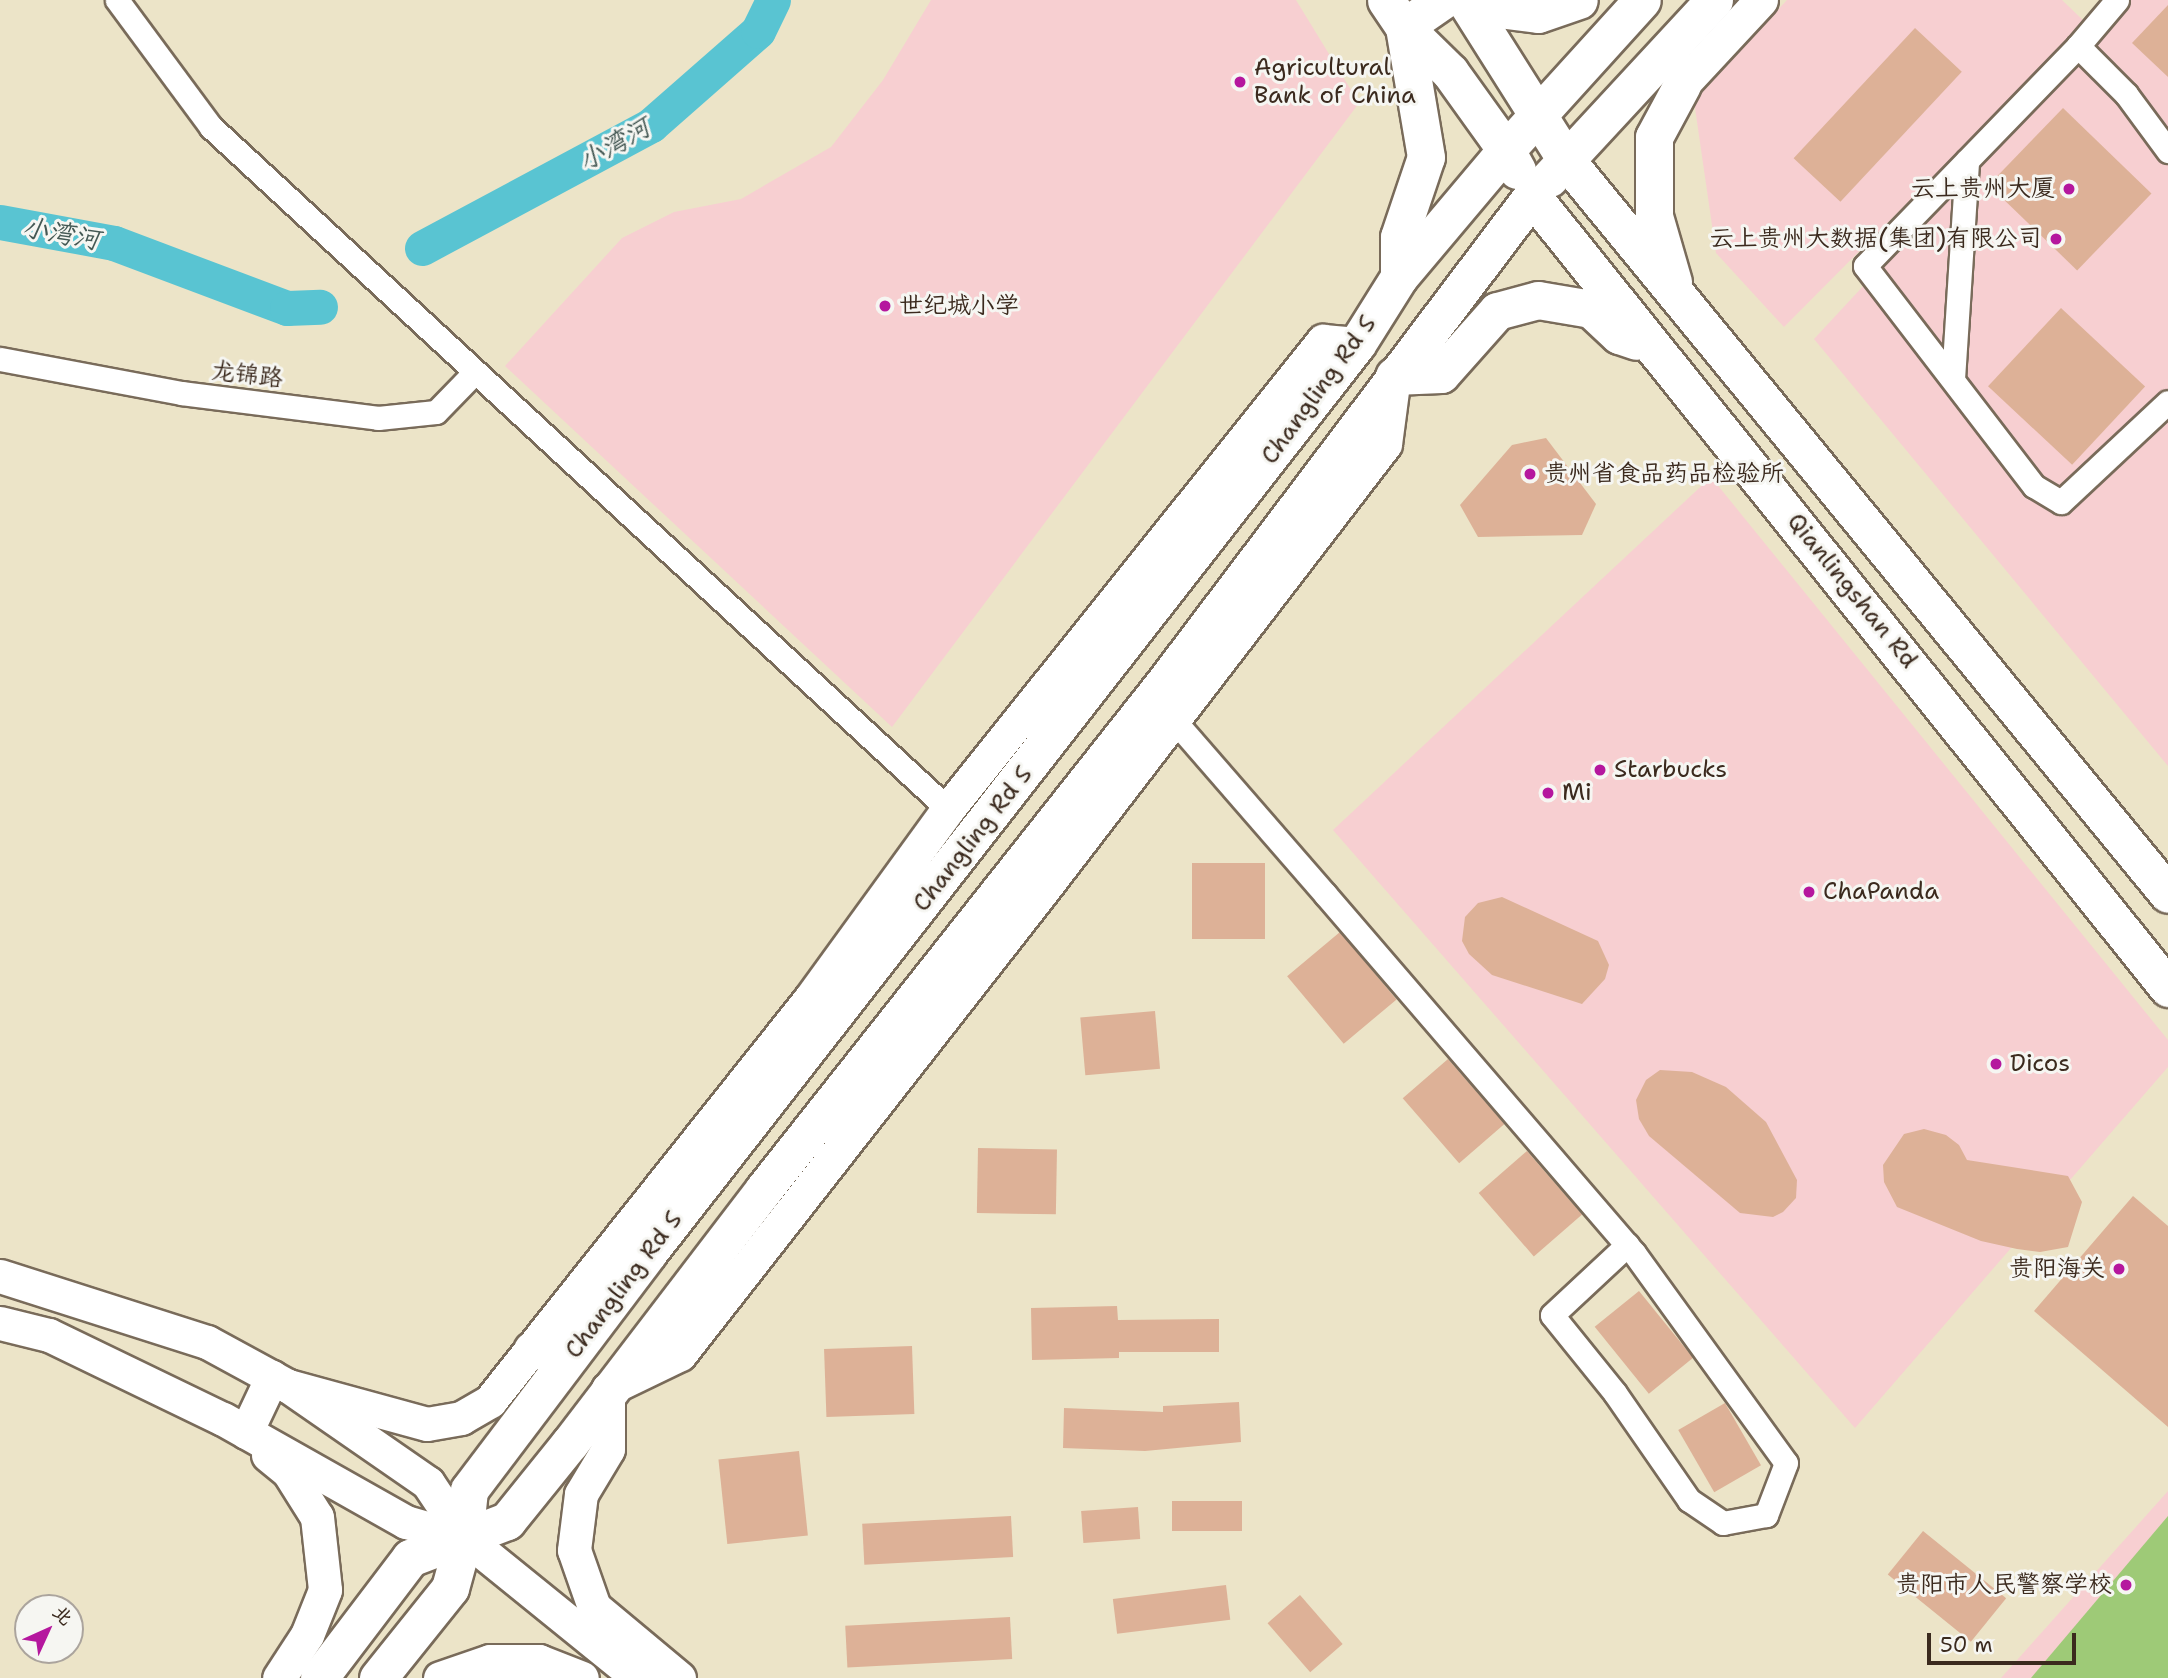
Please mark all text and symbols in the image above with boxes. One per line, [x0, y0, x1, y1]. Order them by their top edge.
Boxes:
place label: Agricultural Bank of China [1254, 54, 1416, 110]
marker: Agricultural Bank of China [1232, 74, 1248, 90]
water label: 小湾河 [572, 111, 656, 177]
place label: 云上贵州大厦 [1911, 175, 2055, 203]
marker: 云上贵州大厦 [2061, 181, 2077, 197]
water label: 小湾河 [20, 211, 102, 255]
place label: 云上贵州大数据(集团)有限公司 [1710, 225, 2042, 253]
marker: 云上贵州大数据(集团)有限公司 [2048, 231, 2064, 247]
place label: 世纪城小学 [899, 292, 1019, 320]
marker: 世纪城小学 [877, 298, 893, 314]
street label: Changling Rd S [1255, 310, 1383, 470]
street label: 龙锦路 [210, 356, 284, 394]
place label: 贵州省食品药品检验所 [1544, 460, 1784, 488]
marker: 贵州省食品药品检验所 [1522, 466, 1538, 482]
street label: Qianlingshan Rd [1781, 508, 1923, 674]
place label: Starbucks [1614, 756, 1727, 784]
street label: Changling Rd S [907, 761, 1039, 917]
marker: Starbucks [1592, 762, 1608, 778]
place label: Mi [1562, 779, 1592, 807]
marker: Mi [1540, 785, 1556, 801]
place label: ChaPanda [1823, 878, 1939, 906]
marker: ChaPanda [1801, 884, 1817, 900]
place label: Dicos [2010, 1050, 2070, 1078]
marker: Dicos [1988, 1056, 2004, 1072]
street label: Changling Rd S [559, 1206, 689, 1364]
place label: 贵阳海关 [2009, 1255, 2105, 1283]
marker: 贵阳海关 [2111, 1261, 2127, 1277]
place label: 贵阳市人民警察学校 [1896, 1571, 2112, 1599]
marker: 贵阳市人民警察学校 [2118, 1577, 2134, 1593]
north arrow [14, 1594, 84, 1664]
text: 北 [47, 1600, 78, 1631]
scale bar [1930, 1618, 2079, 1662]
text: 50 m [1940, 1631, 1993, 1659]

